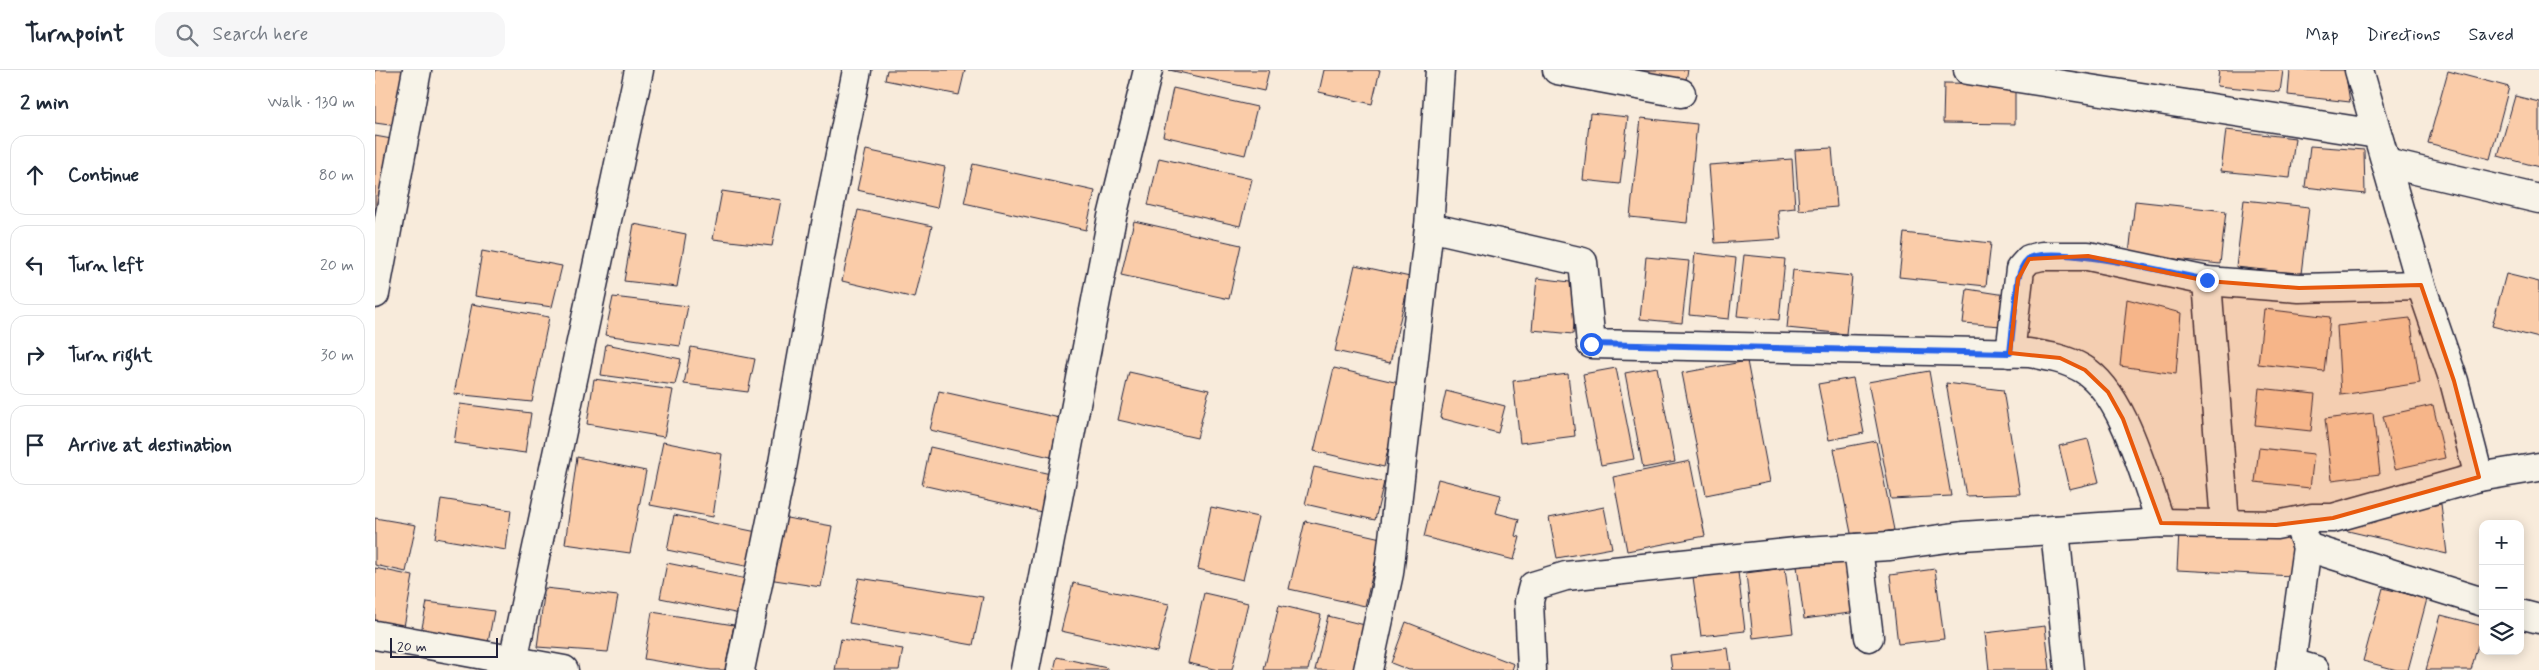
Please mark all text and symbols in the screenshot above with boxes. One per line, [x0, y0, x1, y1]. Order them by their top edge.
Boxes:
search box [155, 12, 505, 57]
text: Turnpoint [25, 19, 125, 50]
icon: search [173, 21, 201, 49]
text: Search here [213, 22, 308, 47]
text: Map [2306, 23, 2339, 47]
text: Directions [2367, 23, 2441, 47]
text: Saved [2469, 23, 2514, 47]
text: 2 min [20, 89, 69, 117]
text: Walk · 130 m [268, 92, 355, 113]
icon: ahead [21, 161, 49, 189]
text: Continue [68, 163, 139, 188]
text: 80 m [319, 165, 354, 186]
icon: left [21, 251, 49, 279]
text: Turn left [68, 253, 144, 278]
text: 20 m [320, 255, 354, 276]
route end [2196, 269, 2219, 292]
route start [1580, 333, 1603, 356]
icon: right [21, 341, 49, 369]
text: Turn right [68, 343, 152, 368]
text: 30 m [321, 345, 354, 366]
icon: arrive [21, 431, 49, 459]
text: Arrive at destination [68, 433, 232, 458]
map controls [2479, 520, 2524, 655]
button: + [2479, 520, 2524, 565]
button: − [2479, 565, 2524, 610]
button: layers [2479, 610, 2524, 655]
scale bar [390, 635, 497, 658]
text: 20 m [397, 638, 427, 656]

